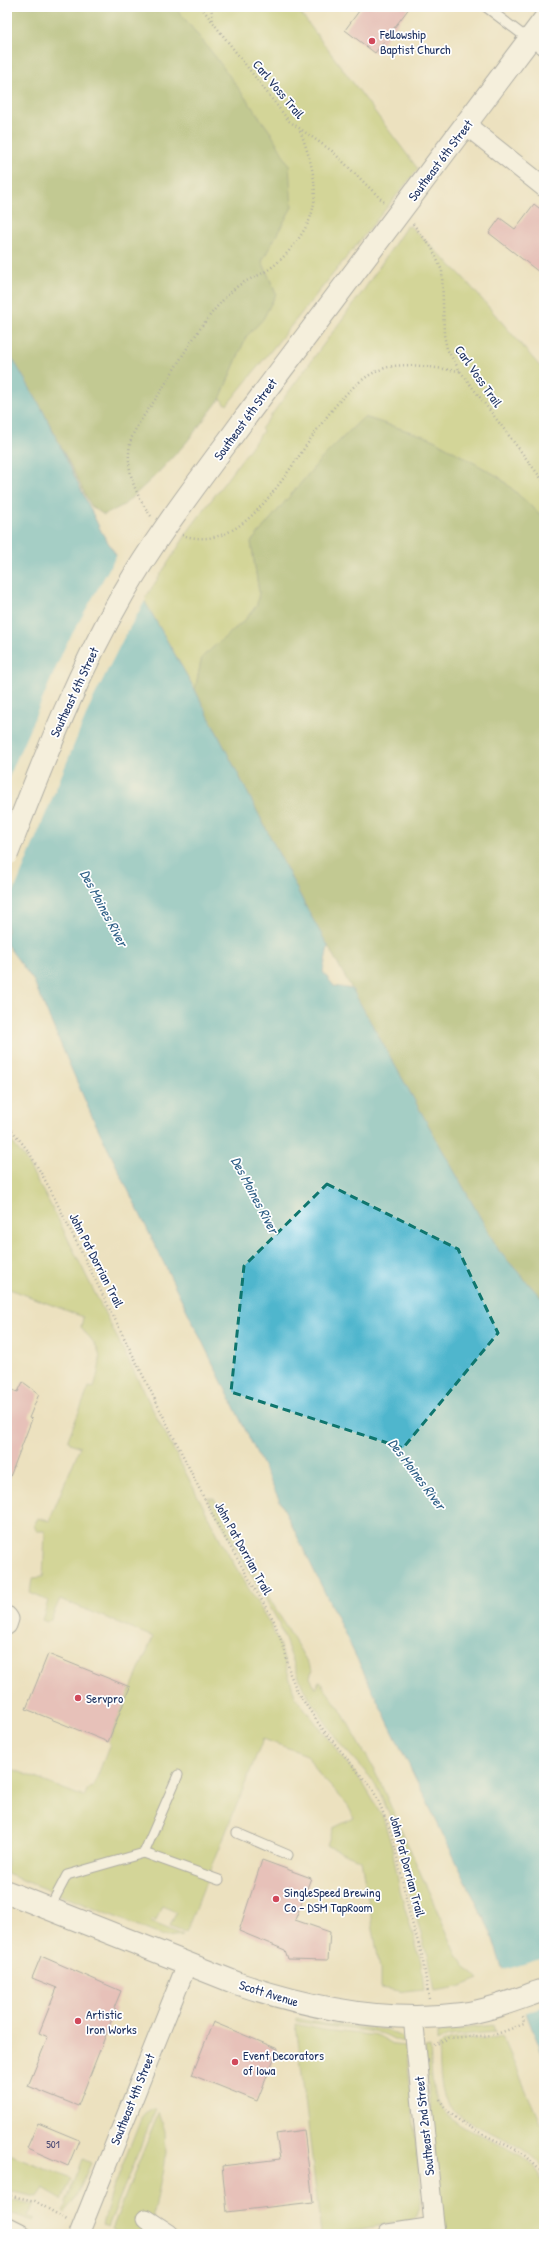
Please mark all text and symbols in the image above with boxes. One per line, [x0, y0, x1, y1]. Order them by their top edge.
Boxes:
place label: Fellowship Baptist Church [379, 25, 451, 58]
marker: Fellowship Baptist Church [367, 36, 377, 46]
street label: Carl Voss Trail [249, 56, 309, 123]
street label: Southeast 6th Street [403, 115, 477, 204]
street label: Carl Voss Trail [451, 341, 507, 411]
street label: Southeast 6th Street [209, 374, 281, 464]
street label: Southeast 6th Street [45, 644, 103, 740]
water label: Des Moines River [76, 866, 133, 951]
water label: Des Moines River [227, 1153, 284, 1238]
street label: John Pat Dorrian Trail [65, 1210, 129, 1311]
water label: Des Moines River [384, 1434, 451, 1514]
street label: John Pat Dorrian Trail [211, 1498, 277, 1598]
place label: Servpro [86, 1689, 123, 1707]
marker: Servpro [73, 1693, 83, 1703]
street label: John Pat Dorrian Trail [386, 1813, 430, 1919]
place label: SingleSpeed Brewing Co - DSM TapRoom [284, 1883, 381, 1916]
marker: SingleSpeed Brewing Co - DSM TapRoom [271, 1894, 281, 1904]
street label: Scott Avenue [237, 1975, 301, 2011]
place label: Artistic Iron Works [86, 2005, 137, 2038]
marker: Artistic Iron Works [73, 2016, 83, 2026]
place label: Event Decorators of Iowa [243, 2046, 324, 2079]
street label: Southeast 4th Street [105, 2050, 159, 2147]
marker: Event Decorators of Iowa [230, 2057, 240, 2067]
street label: Southeast 2nd Street [410, 2075, 438, 2176]
house number: 501 [46, 2137, 60, 2151]

